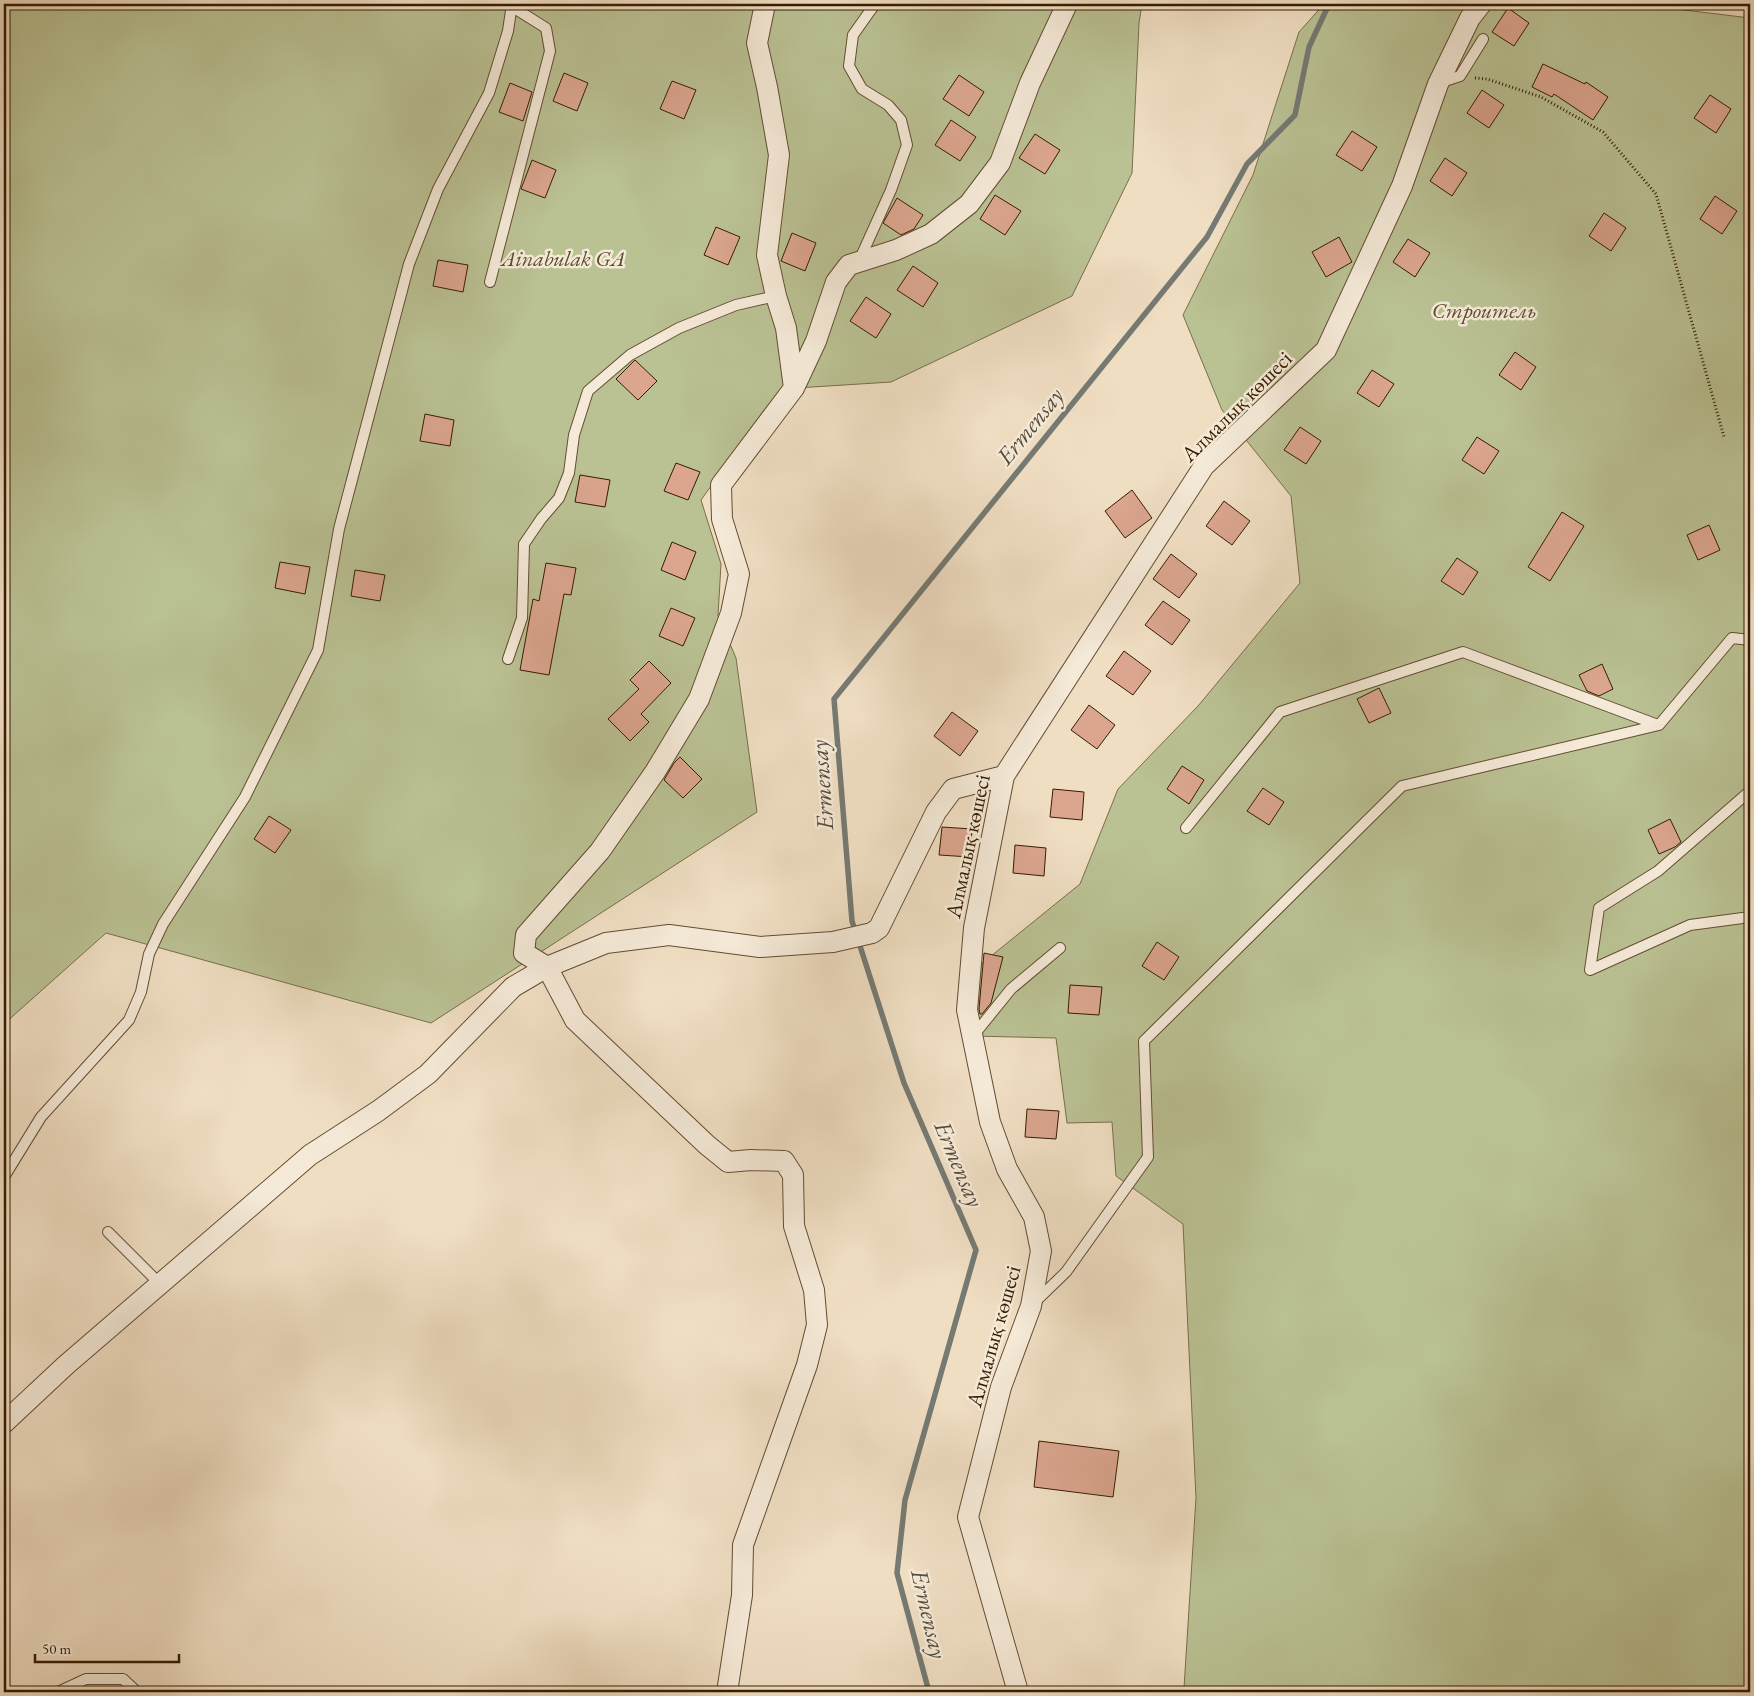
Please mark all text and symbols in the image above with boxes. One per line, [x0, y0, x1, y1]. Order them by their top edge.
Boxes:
park label: Ainabulak GA [499, 244, 625, 273]
park label: Строитель [1432, 296, 1536, 325]
street label: Алмалық көшесі [1174, 344, 1298, 469]
water label: Ermensay [989, 381, 1070, 471]
water label: Ermensay [803, 739, 840, 832]
street label: Алмалық көшесі [938, 772, 997, 922]
water label: Ermensay [927, 1115, 991, 1212]
street label: Алмалық көшесі [959, 1262, 1028, 1411]
water label: Ermensay [904, 1565, 955, 1662]
scale bar [35, 1631, 179, 1663]
text: 50 m [42, 1639, 71, 1658]

